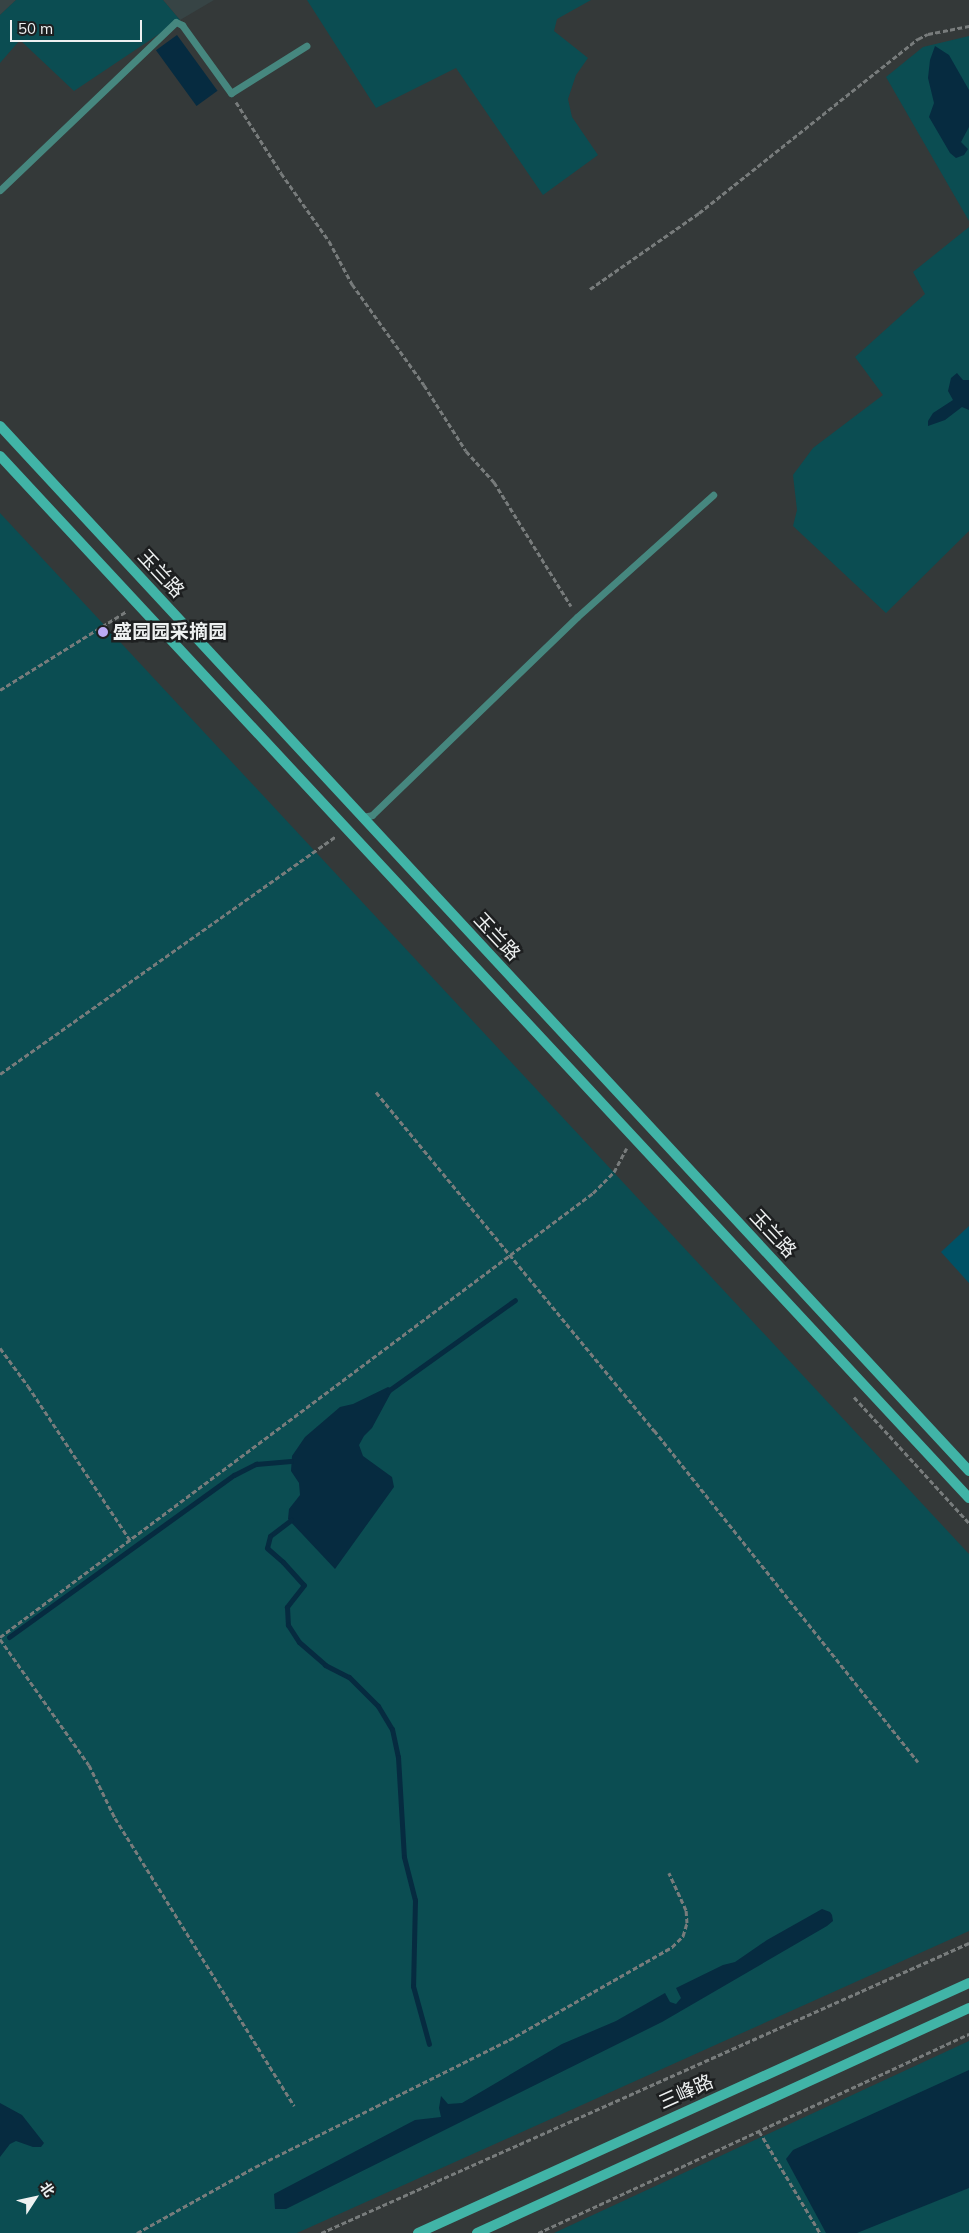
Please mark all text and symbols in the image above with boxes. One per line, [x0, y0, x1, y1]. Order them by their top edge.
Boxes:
scale bar [12, 10, 145, 42]
text: 50 m [18, 19, 53, 38]
street label: 玉兰路 [133, 545, 189, 603]
place label: 盛园园采摘园 [113, 621, 227, 643]
marker: 盛园园采摘园 [97, 626, 109, 638]
street label: 玉兰路 [469, 908, 525, 966]
street label: 玉兰路 [745, 1205, 801, 1263]
street label: 三峰路 [655, 2070, 717, 2114]
north arrow [10, 2173, 60, 2223]
text: 北 [36, 2179, 59, 2200]

